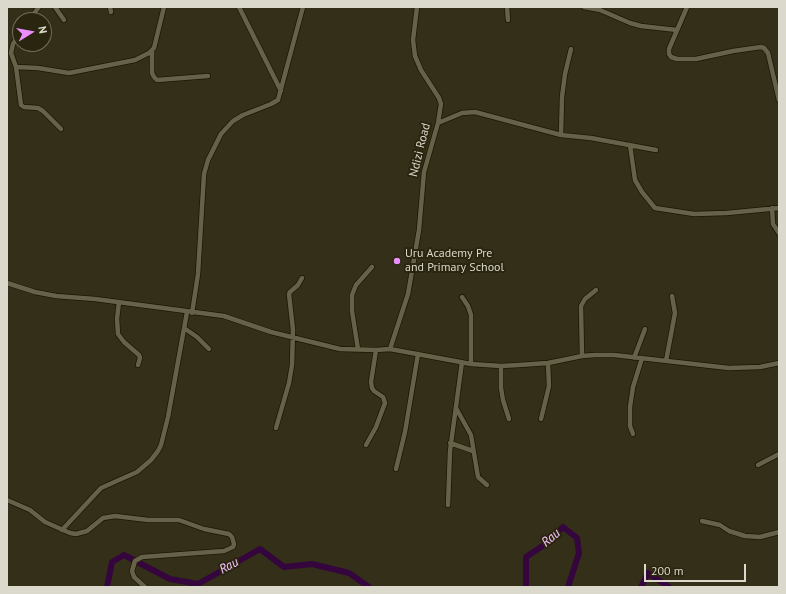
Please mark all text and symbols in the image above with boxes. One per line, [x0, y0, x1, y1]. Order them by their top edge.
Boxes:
north arrow [12, 12, 52, 52]
text: N [35, 25, 50, 35]
street label: Ndizi Road [406, 122, 434, 178]
place label: Uru Academy Pre and Primary School [405, 247, 504, 275]
marker: Uru Academy Pre and Primary School [392, 256, 402, 266]
water label: Rau [538, 526, 564, 550]
water label: Rau [217, 554, 241, 578]
scale bar [646, 556, 748, 582]
text: 200 m [651, 563, 684, 578]

